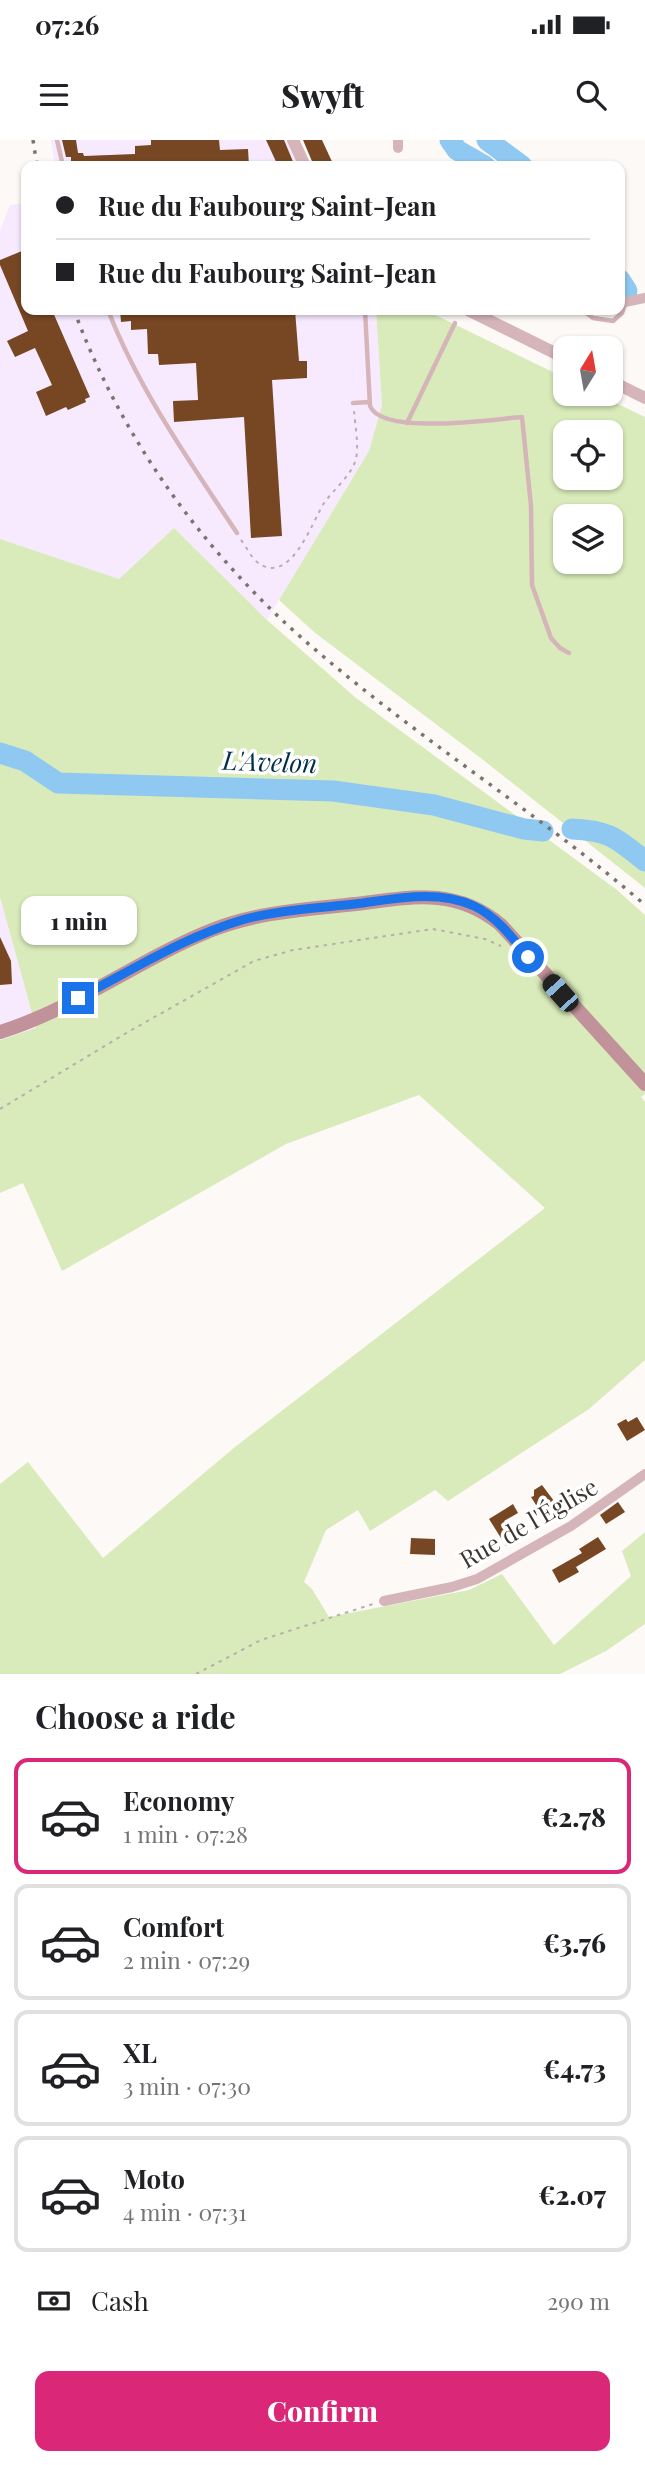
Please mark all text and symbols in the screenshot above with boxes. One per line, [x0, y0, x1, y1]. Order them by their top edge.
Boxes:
text: 07:26 [35, 7, 99, 42]
text: Swyft [281, 73, 364, 116]
icon: menu [35, 76, 73, 114]
icon: search [572, 76, 610, 114]
text: Rue du Faubourg Saint-Jean [98, 188, 437, 223]
text: Rue du Faubourg Saint-Jean [98, 255, 437, 290]
north arrow [553, 336, 623, 406]
map controls [553, 336, 623, 574]
button: locate [553, 420, 623, 490]
button: layers [553, 504, 623, 574]
water label: L'Avelon [221, 742, 318, 780]
callout: 1 min [20, 896, 136, 946]
text: 1 min [51, 905, 107, 936]
route start [512, 941, 544, 973]
car [539, 970, 582, 1016]
route end [62, 982, 94, 1014]
street label: Rue de l'Église [453, 1470, 603, 1574]
text: Choose a ride [35, 1694, 236, 1737]
text: Economy [123, 1783, 234, 1818]
icon: car [39, 1785, 102, 1848]
text: €2.78 [541, 1799, 606, 1834]
text: 1 min · 07:28 [123, 1818, 248, 1849]
text: Comfort [123, 1909, 224, 1944]
icon: car [39, 1911, 102, 1974]
text: €3.76 [543, 1925, 606, 1960]
text: 2 min · 07:29 [123, 1944, 250, 1975]
text: XL [123, 2035, 157, 2070]
icon: car [39, 2037, 102, 2100]
text: €4.73 [543, 2051, 606, 2086]
text: 3 min · 07:30 [123, 2070, 251, 2101]
text: Moto [123, 2161, 185, 2196]
icon: car [39, 2163, 102, 2226]
text: €2.07 [538, 2177, 606, 2212]
text: 4 min · 07:31 [123, 2196, 247, 2227]
icon: cash [35, 2282, 73, 2320]
text: Cash [91, 2283, 149, 2318]
text: 290 m [547, 2285, 610, 2316]
button: Confirm [35, 2371, 610, 2451]

